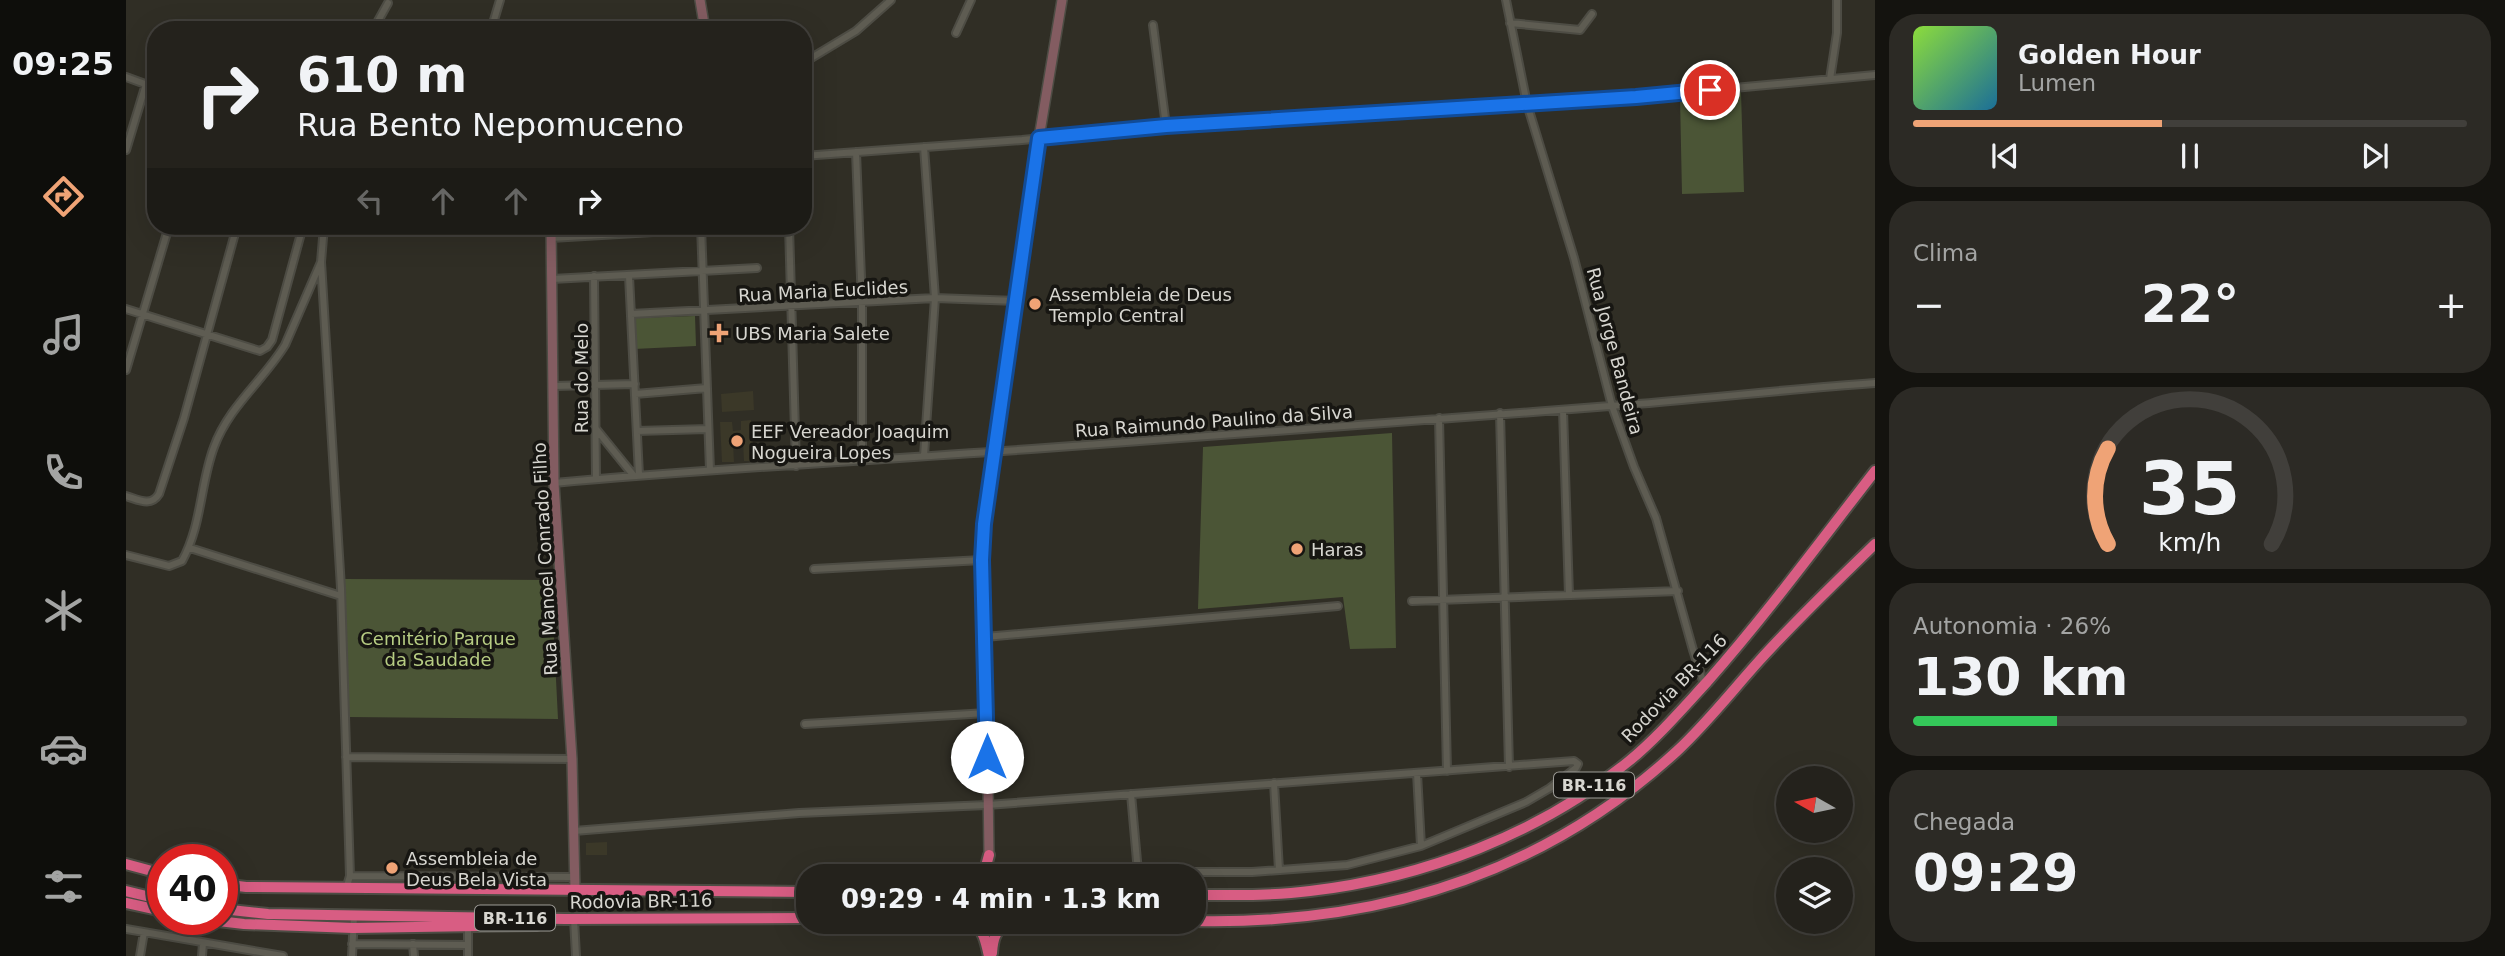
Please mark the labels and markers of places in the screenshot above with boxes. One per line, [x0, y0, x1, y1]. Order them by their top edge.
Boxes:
pin [1680, 60, 1740, 120]
place label: Assembleia de Deus Templo Central [1048, 284, 1232, 326]
marker: Assembleia de Deus Templo Central [1027, 296, 1043, 312]
marker: UBS Maria Salete [709, 323, 729, 343]
place label: UBS Maria Salete [735, 323, 890, 344]
place label: EEF Vereador Joaquim Nogueira Lopes [751, 421, 949, 463]
marker: EEF Vereador Joaquim Nogueira Lopes [729, 433, 745, 449]
place label: Haras [1311, 539, 1363, 560]
marker: Haras [1289, 541, 1305, 557]
place label: Assembleia de Deus Bela Vista [406, 848, 547, 890]
marker: Assembleia de Deus Bela Vista [384, 860, 400, 876]

